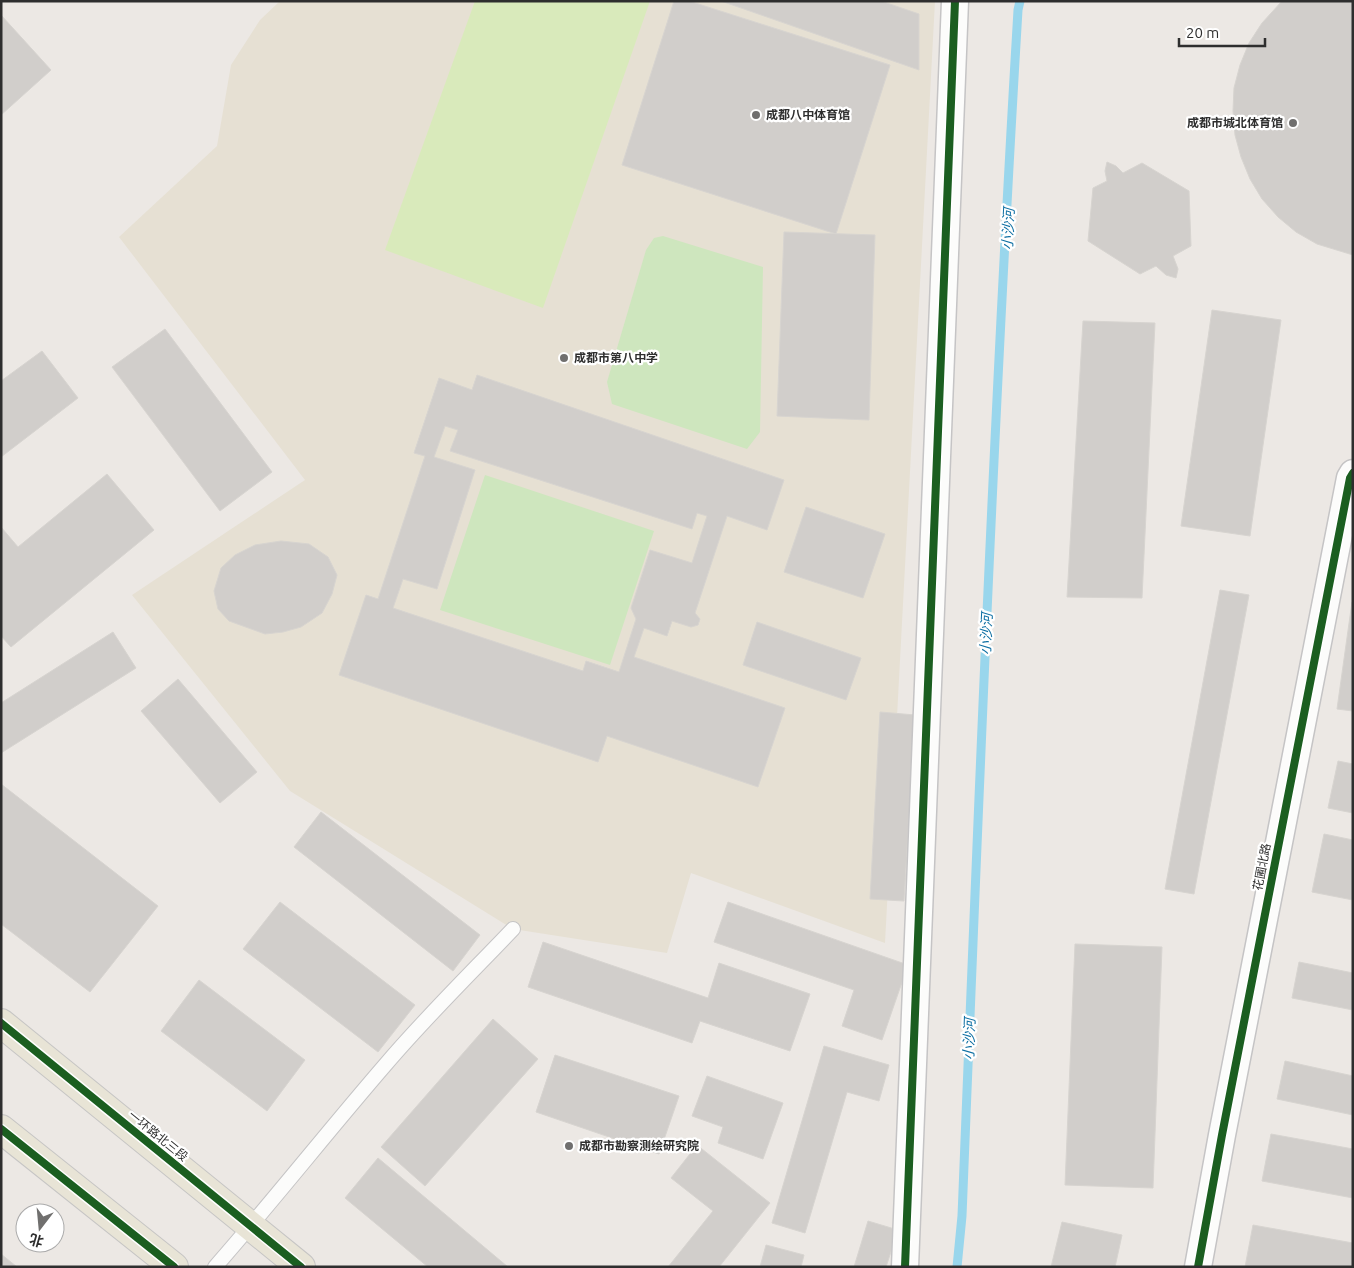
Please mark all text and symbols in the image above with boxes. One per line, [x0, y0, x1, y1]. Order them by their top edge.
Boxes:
scale bar [1179, 15, 1265, 47]
text: 20 m [1186, 24, 1219, 41]
place label: 成都八中体育馆 [766, 108, 850, 121]
marker: 成都八中体育馆 [750, 109, 762, 121]
place label: 成都市城北体育馆 [1187, 116, 1283, 129]
marker: 成都市城北体育馆 [1287, 117, 1299, 129]
water label: 小沙河 [999, 205, 1017, 250]
place label: 成都市第八中学 [574, 351, 658, 364]
marker: 成都市第八中学 [558, 352, 570, 364]
water label: 小沙河 [977, 610, 995, 655]
street label: 花圃北路 [1251, 842, 1272, 892]
water label: 小沙河 [960, 1015, 978, 1060]
street label: 一环路北三段 [126, 1108, 190, 1163]
place label: 成都市勘察测绘研究院 [579, 1139, 699, 1152]
marker: 成都市勘察测绘研究院 [563, 1140, 575, 1152]
north arrow [15, 1203, 65, 1253]
text: 北 [27, 1231, 45, 1250]

